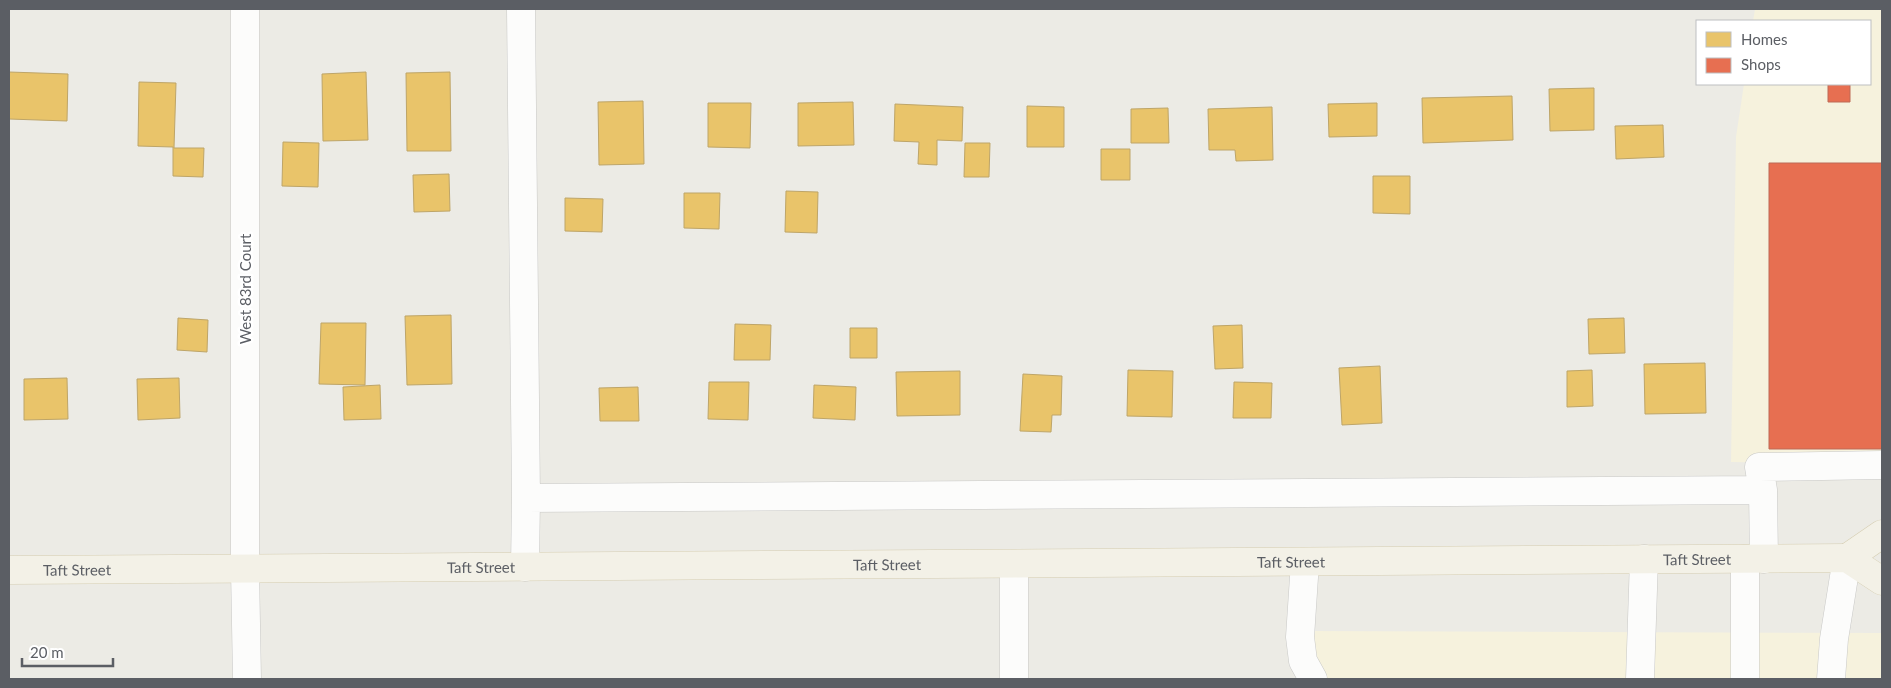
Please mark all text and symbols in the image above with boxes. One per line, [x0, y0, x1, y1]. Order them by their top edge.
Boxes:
legend [1696, 20, 1871, 85]
text: Homes [1741, 30, 1787, 48]
text: Shops [1741, 55, 1781, 73]
street label: West 83rd Court [236, 233, 254, 344]
street label: Taft Street [1663, 550, 1732, 568]
street label: Taft Street [1257, 552, 1326, 571]
street label: Taft Street [853, 555, 922, 573]
street label: Taft Street [447, 558, 516, 576]
street label: Taft Street [43, 560, 112, 579]
scale bar [22, 636, 114, 668]
text: 20 m [30, 643, 64, 661]

